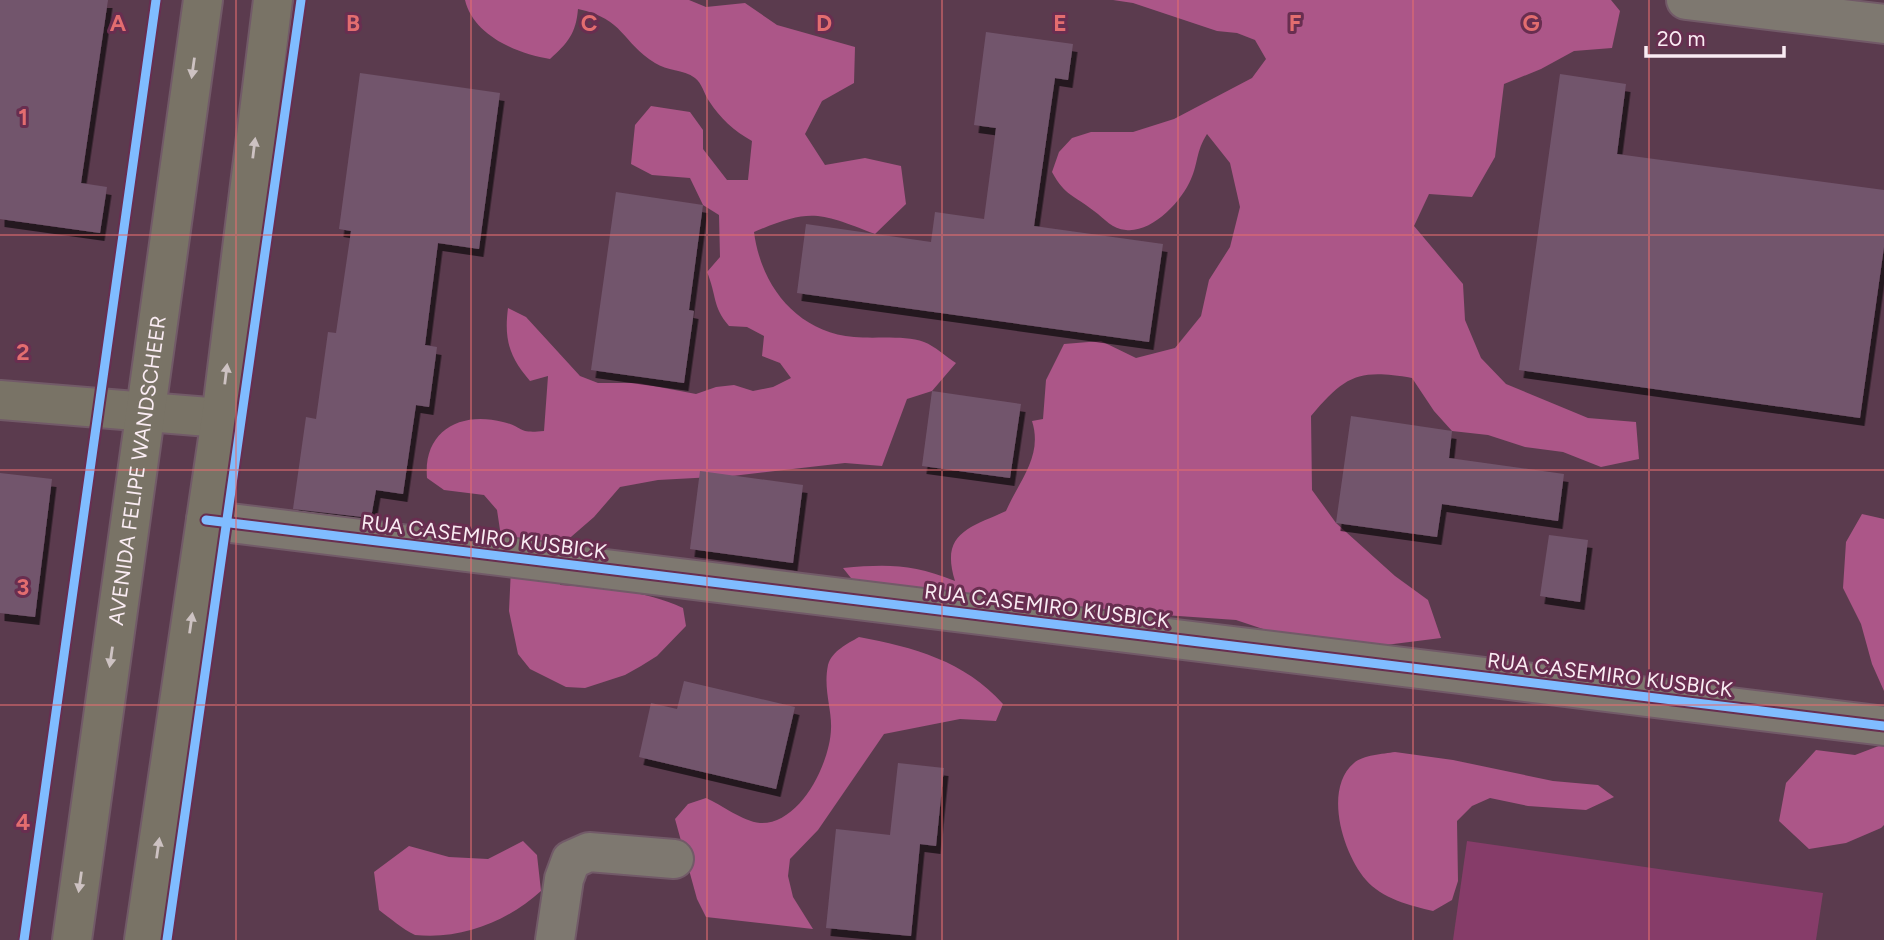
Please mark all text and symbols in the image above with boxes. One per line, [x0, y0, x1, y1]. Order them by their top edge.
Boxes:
text: A [110, 9, 127, 37]
text: B [346, 9, 360, 37]
text: C [581, 9, 598, 37]
text: D [816, 9, 832, 37]
text: E [1053, 9, 1067, 37]
text: F [1289, 9, 1302, 37]
text: G [1522, 9, 1540, 37]
scale bar [1646, 14, 1784, 58]
text: 20 m [1657, 26, 1705, 51]
one-way arrow [187, 57, 198, 79]
text: 1 [18, 103, 28, 131]
one-way arrow [249, 137, 260, 159]
street label: AVENIDA FELIPE WANDSCHEER [103, 314, 171, 627]
text: 2 [16, 338, 30, 366]
one-way arrow [221, 363, 232, 385]
street label: RUA CASEMIRO KUSBICK [360, 509, 608, 564]
text: 3 [17, 573, 29, 601]
street label: RUA CASEMIRO KUSBICK [923, 578, 1171, 633]
one-way arrow [186, 612, 197, 634]
one-way arrow [105, 646, 116, 668]
street label: RUA CASEMIRO KUSBICK [1486, 647, 1734, 702]
text: 4 [16, 808, 30, 836]
one-way arrow [153, 837, 164, 859]
one-way arrow [74, 871, 85, 893]

